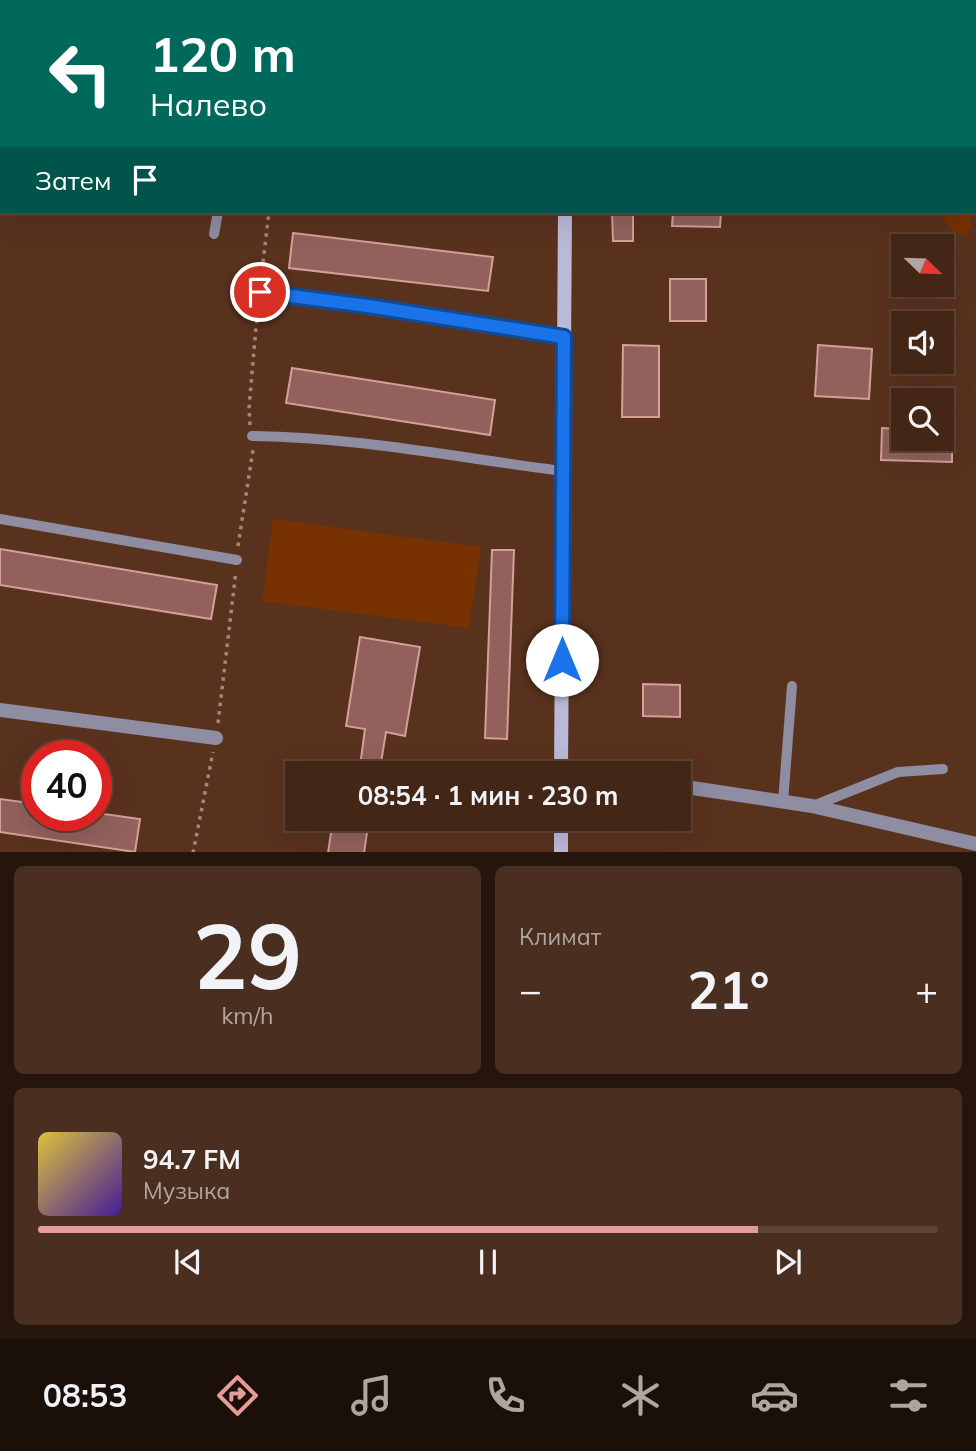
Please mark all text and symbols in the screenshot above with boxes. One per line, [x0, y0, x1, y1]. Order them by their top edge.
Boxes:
text: 120 m [150, 23, 296, 84]
icon: left [35, 28, 126, 119]
text: Налево [150, 84, 267, 124]
icon: arrive [126, 161, 164, 199]
text: Затем [35, 164, 112, 197]
north arrow [891, 234, 954, 298]
map controls [891, 234, 954, 451]
pin [230, 262, 290, 322]
icon: arrive [241, 273, 279, 311]
button: sound [891, 311, 954, 374]
button: search [891, 388, 954, 451]
position arrow [525, 623, 599, 697]
speed limit sign: 40 [21, 740, 112, 831]
text: 08:54 · 1 мин · 230 m [358, 779, 618, 812]
text: 29 [193, 898, 302, 1012]
text: Климат [519, 922, 601, 951]
text: 21° [687, 957, 770, 1022]
text: − [519, 966, 542, 1014]
text: + [915, 966, 938, 1014]
text: km/h [221, 1001, 274, 1030]
text: 94.7 FM [143, 1143, 241, 1176]
text: Музыка [143, 1176, 230, 1205]
icon: previous [169, 1243, 207, 1281]
icon: pause [469, 1243, 507, 1281]
icon: next [769, 1243, 807, 1281]
icon: directions [213, 1371, 262, 1420]
icon: music [347, 1371, 396, 1420]
icon: phone [481, 1371, 530, 1420]
icon: climate [616, 1371, 665, 1420]
icon: car [750, 1371, 799, 1420]
icon: filters [884, 1371, 933, 1420]
text: 08:53 [43, 1375, 127, 1415]

